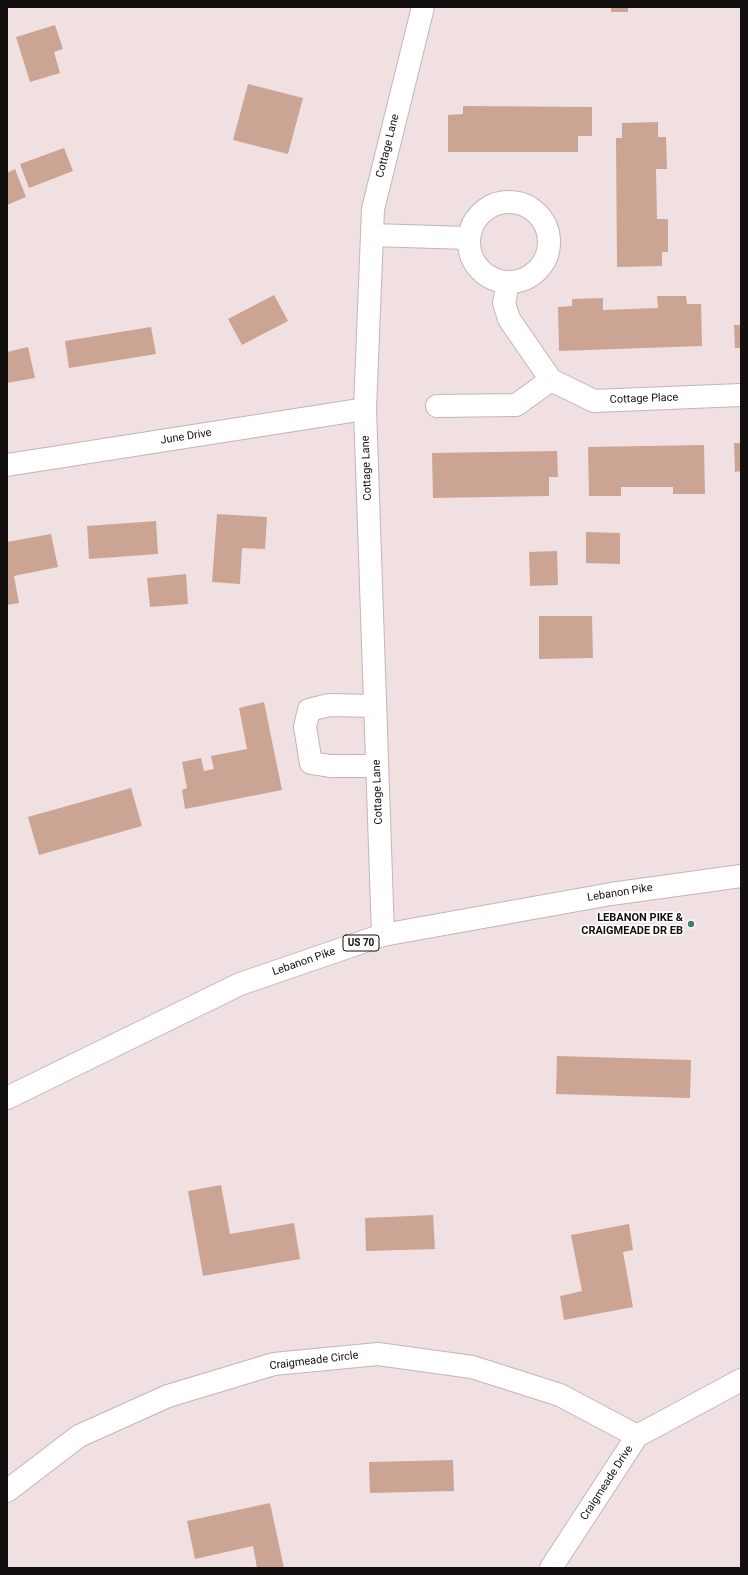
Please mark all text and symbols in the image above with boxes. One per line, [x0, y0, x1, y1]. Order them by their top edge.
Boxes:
street label: Cottage Lane [374, 113, 402, 179]
street label: Cottage Place [610, 391, 678, 407]
street label: June Drive [160, 426, 212, 448]
street label: Cottage Lane [359, 435, 375, 501]
street label: Cottage Lane [370, 759, 386, 825]
street label: Lebanon Pike [586, 881, 654, 905]
place label: LEBANON PIKE & CRAIGMEADE DR EB [581, 911, 683, 937]
marker: LEBANON PIKE & CRAIGMEADE DR EB [686, 919, 696, 929]
road number: US 70 [343, 935, 379, 951]
street label: Lebanon Pike [271, 945, 337, 979]
street label: Craigmeade Circle [269, 1349, 359, 1373]
street label: Craigmeade Drive [578, 1443, 636, 1523]

